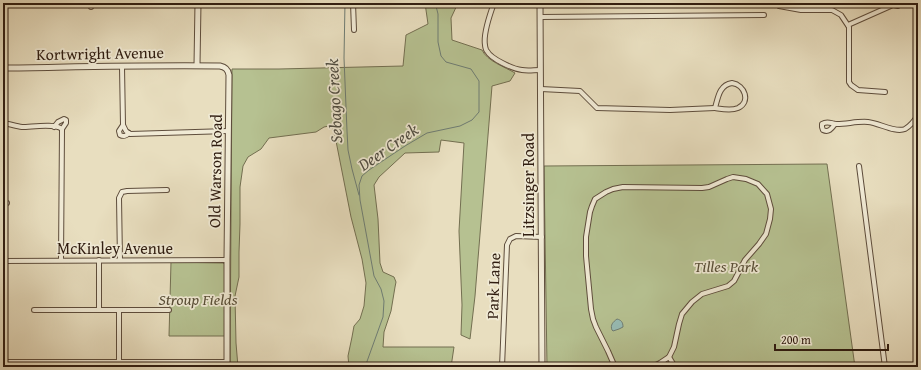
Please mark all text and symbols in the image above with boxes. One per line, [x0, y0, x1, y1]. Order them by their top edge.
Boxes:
street label: Kortwright Avenue [36, 40, 164, 66]
water label: Sebago Creek [319, 58, 348, 144]
street label: Old Warson Road [202, 113, 228, 228]
water label: Deer Creek [352, 117, 423, 177]
street label: Litzsinger Road [516, 133, 540, 237]
street label: McKinley Avenue [57, 236, 173, 260]
street label: Park Lane [480, 252, 506, 320]
park label: Tilles Park [694, 254, 759, 278]
park label: Stroup Fields [158, 287, 238, 311]
scale bar [775, 326, 888, 352]
text: 200 m [781, 331, 811, 348]

